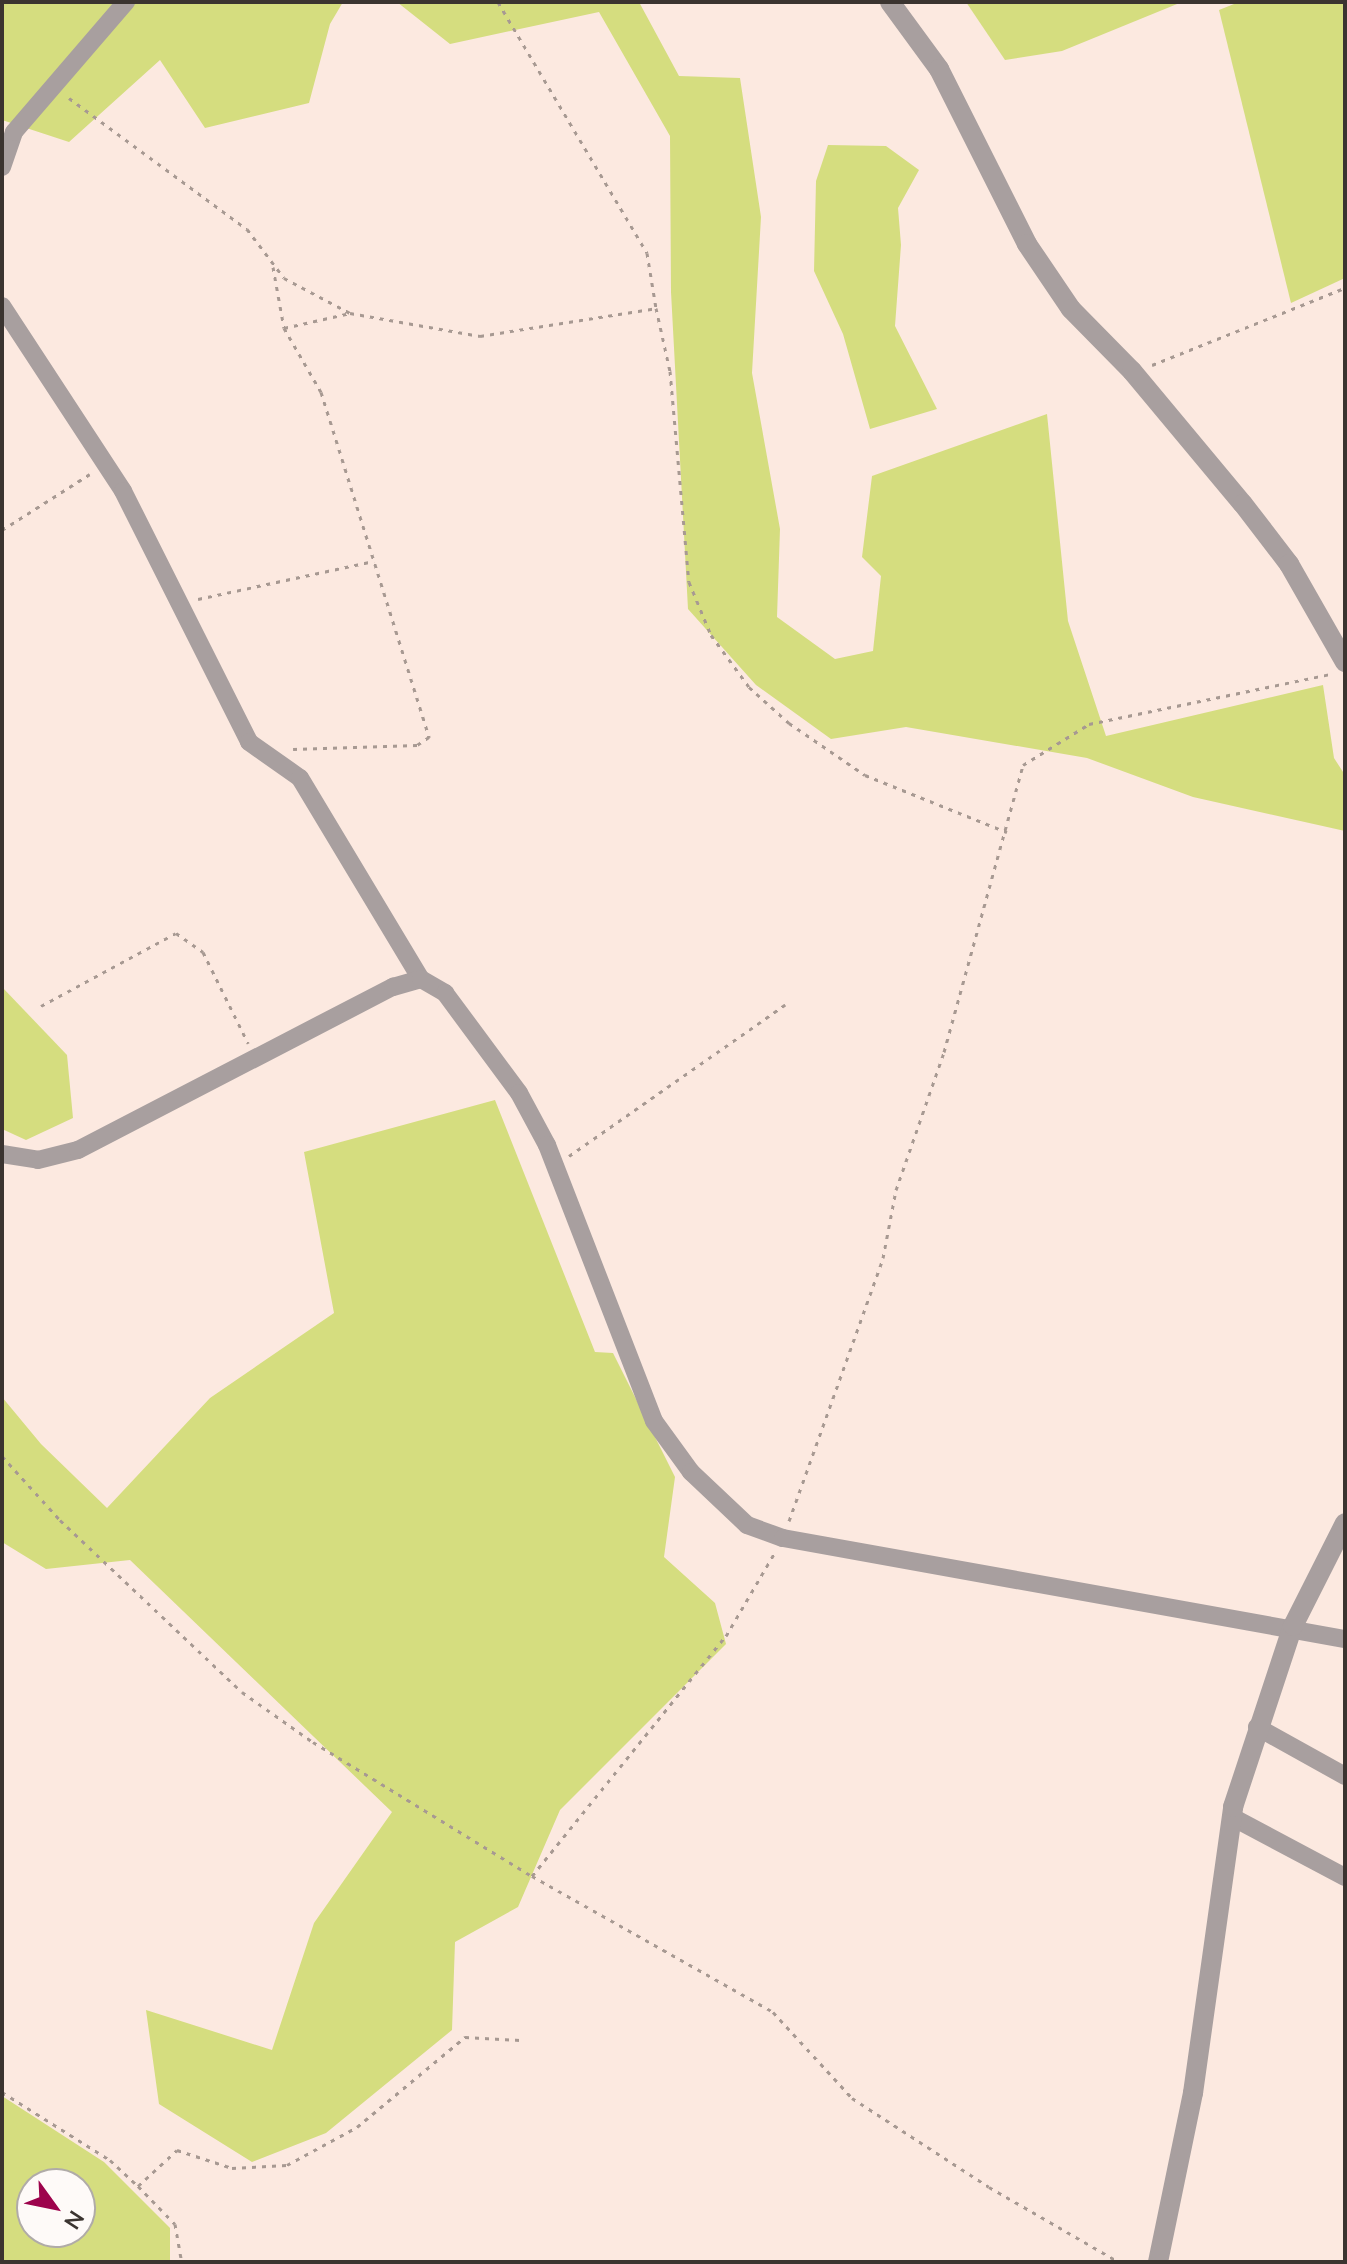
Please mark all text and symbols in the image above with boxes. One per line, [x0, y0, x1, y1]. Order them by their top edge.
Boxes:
north arrow [16, 2168, 96, 2248]
text: N [58, 2205, 91, 2235]

